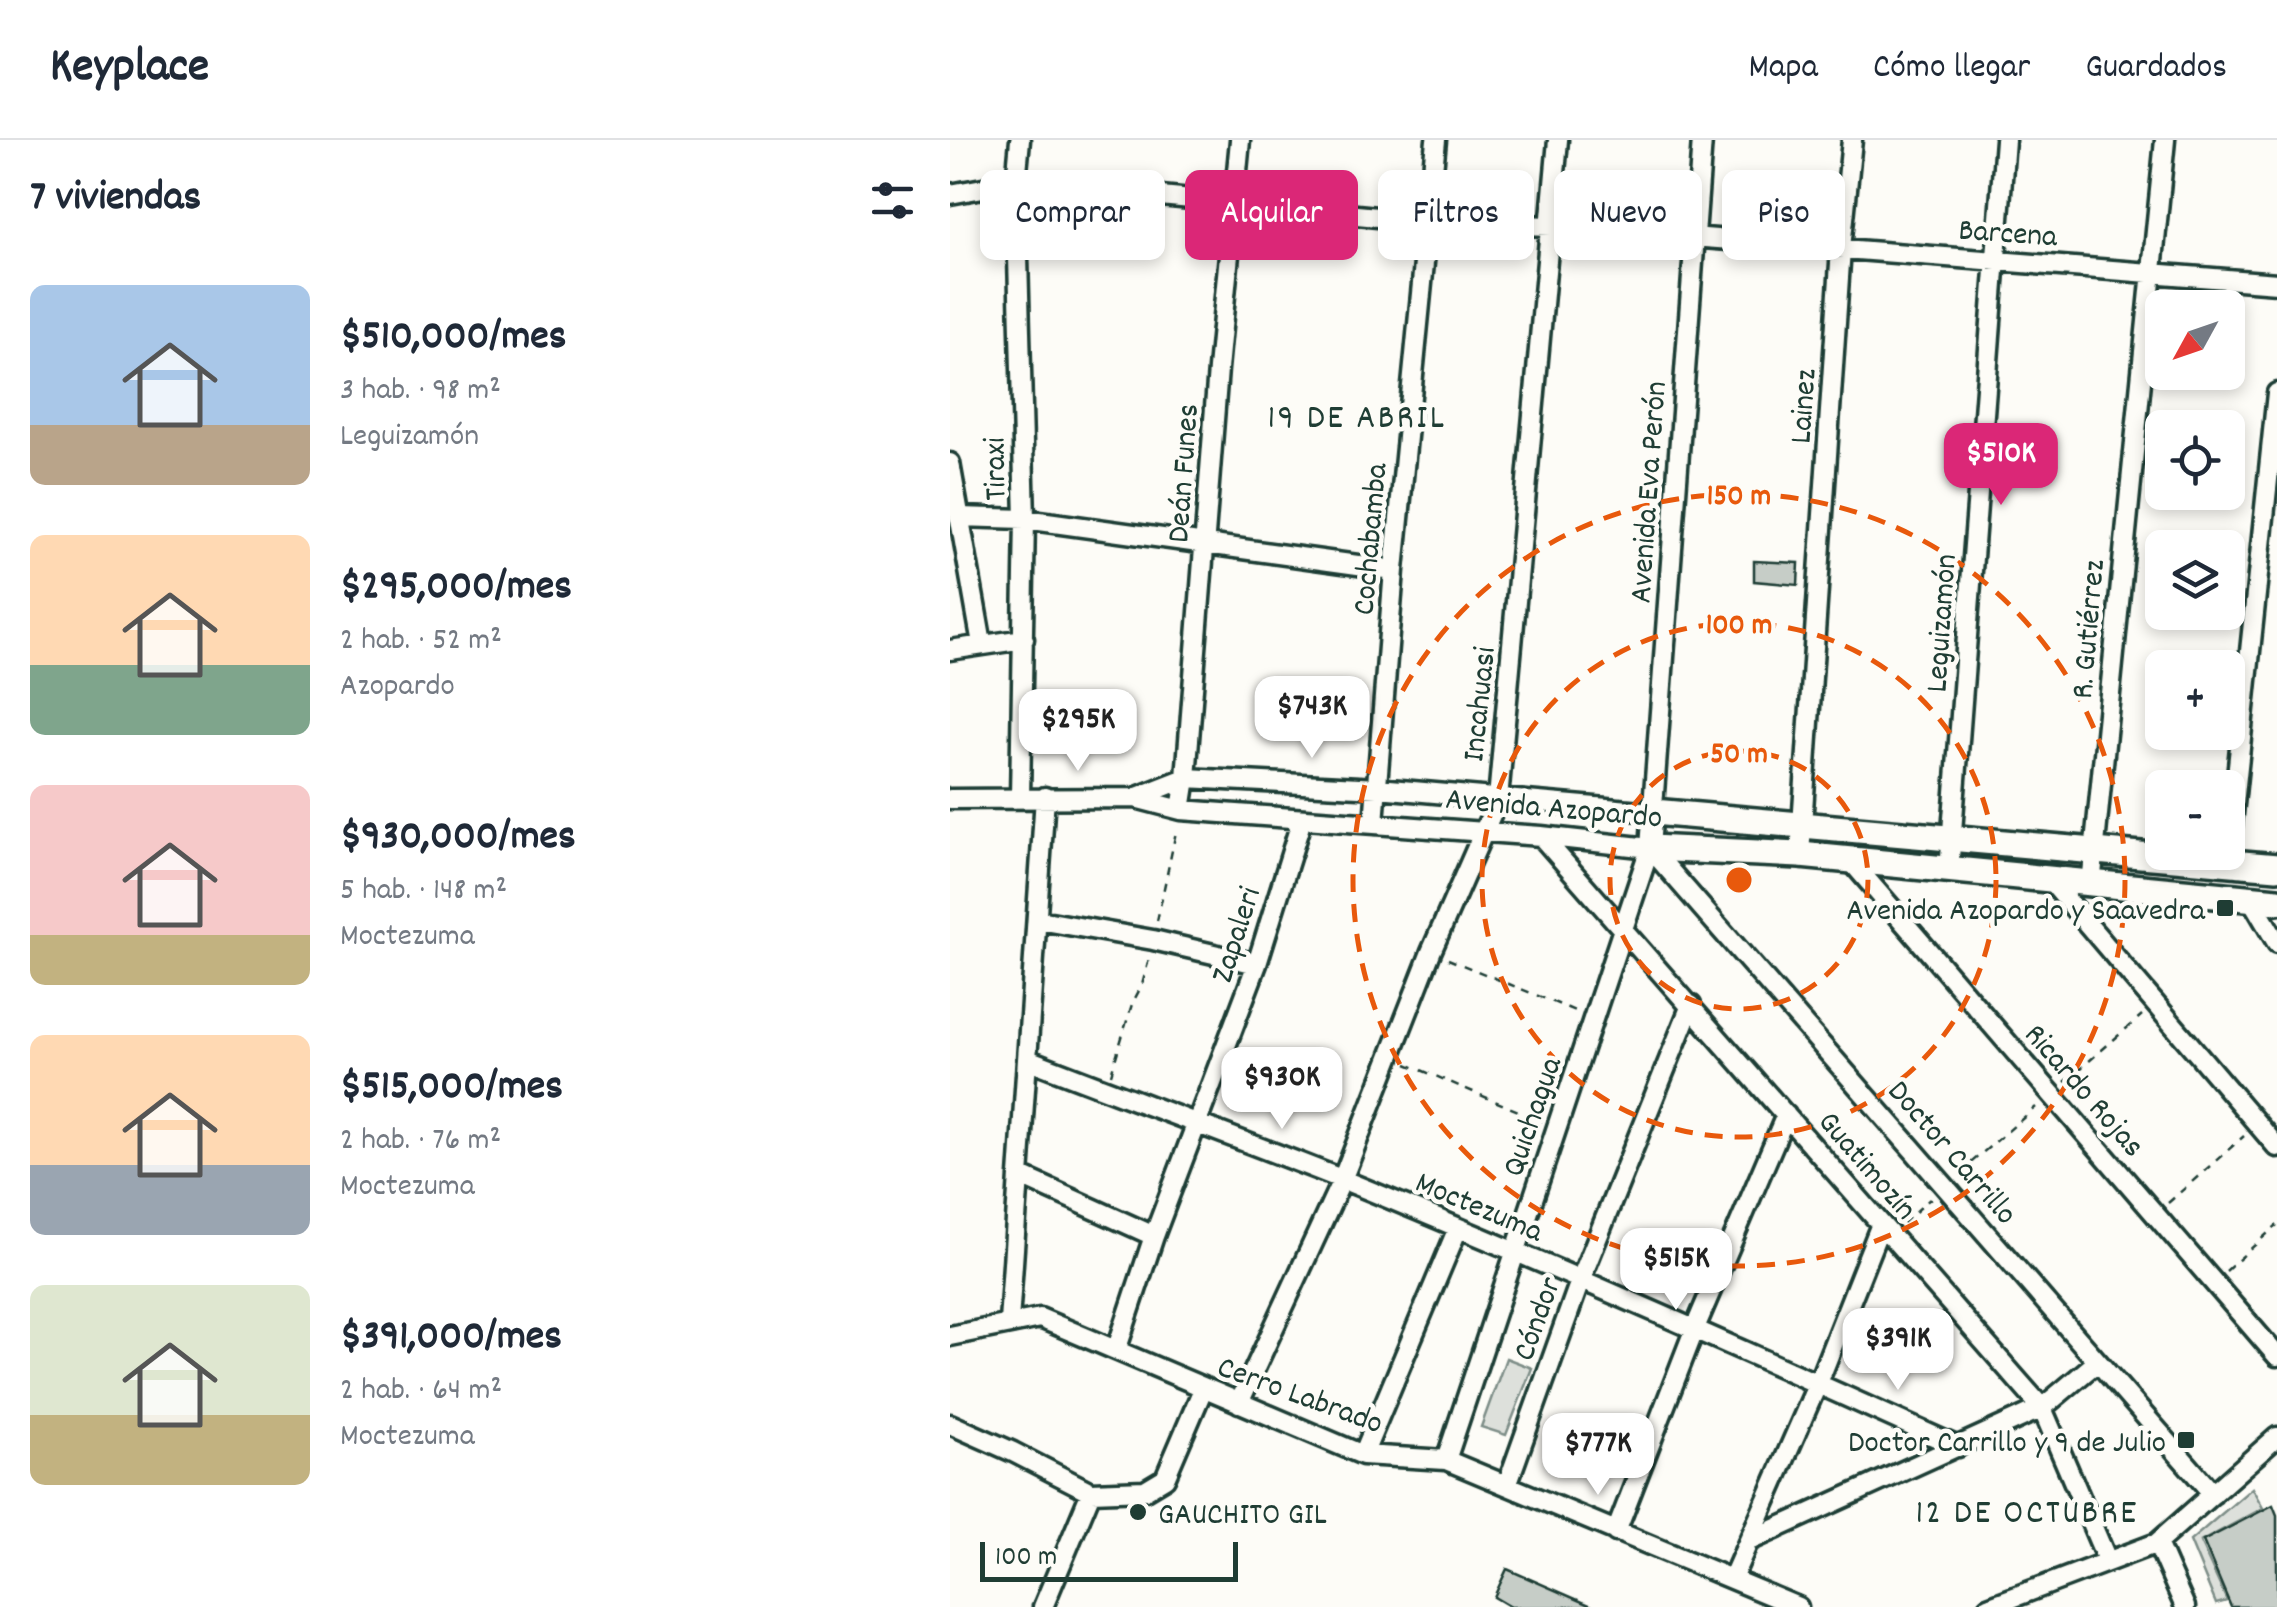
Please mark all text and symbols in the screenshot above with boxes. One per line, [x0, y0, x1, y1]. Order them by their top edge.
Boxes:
text: Keyplace [50, 35, 209, 104]
text: Mapa [1749, 44, 1818, 94]
text: Cómo llegar [1873, 44, 2030, 94]
text: Guardados [2085, 44, 2227, 94]
text: 7 viviendas [30, 170, 201, 230]
chip: Comprar [980, 170, 1165, 260]
chip: Alquilar [1185, 170, 1358, 260]
chip: Filtros [1378, 170, 1534, 260]
chip: Nuevo [1554, 170, 1702, 260]
chip: Piso [1722, 170, 1845, 260]
icon: filters [865, 173, 920, 228]
street label: Barcena [1957, 210, 2060, 262]
north arrow [2145, 290, 2245, 390]
map controls [2145, 290, 2245, 870]
text: $510,000/mes [340, 309, 566, 369]
icon: home [110, 325, 230, 445]
street label: Lainez [1780, 367, 1832, 445]
text: 3 hab. · 98 m² [340, 369, 501, 415]
street label: Avenida Eva Perón [1620, 380, 1682, 605]
district label: 19 DE ABRIL [1267, 395, 1447, 445]
street label: Deán Funes [1158, 402, 1214, 544]
button: locate [2145, 410, 2245, 510]
text: Leguizamón [340, 415, 479, 461]
pin: $510K [1931, 423, 2071, 508]
text: $510K [1966, 432, 2036, 478]
street label: Tiraxi [974, 437, 1022, 501]
street label: Cochabamba [1343, 461, 1403, 617]
text: 150 m [1707, 477, 1771, 520]
button: layers [2145, 530, 2245, 630]
street label: Leguizamón [1916, 552, 1972, 694]
street label: R. Gutiérrez [2062, 558, 2120, 701]
text: $295,000/mes [340, 559, 572, 619]
icon: home [110, 575, 230, 695]
text: 100 m [1706, 606, 1772, 649]
text: 2 hab. · 52 m² [340, 619, 502, 665]
street label: Incahuasi [1453, 645, 1511, 764]
button: + [2145, 650, 2245, 750]
text: Azopardo [340, 665, 455, 711]
pin: $743K [1242, 676, 1382, 761]
text: $743K [1277, 685, 1347, 731]
pin: $295K [1008, 689, 1148, 774]
text: $295K [1041, 698, 1115, 744]
text: 50 m [1710, 735, 1768, 778]
button: − [2145, 770, 2245, 870]
street label: Avenida Azopardo [1443, 779, 1664, 843]
text: $930,000/mes [340, 809, 576, 869]
icon: home [110, 825, 230, 945]
centre of rings [1721, 862, 1757, 898]
text: 5 hab. · 148 m² [340, 869, 507, 915]
street label: Zapaleri [1202, 882, 1276, 989]
place label: Avenida Azopardo y Saavedra [1846, 890, 2206, 936]
marker: Avenida Azopardo y Saavedra [2214, 897, 2236, 919]
text: Moctezuma [340, 915, 475, 961]
street label: Ricardo Rojas [2011, 1015, 2154, 1169]
pin: $930K [1212, 1047, 1352, 1132]
street label: Quichagua [1493, 1051, 1577, 1184]
text: $930K [1243, 1056, 1321, 1102]
text: $515,000/mes [340, 1059, 563, 1119]
street label: Doctor Carrillo [1874, 1072, 2026, 1237]
icon: home [110, 1075, 230, 1195]
street label: Guatimozín [1805, 1102, 1926, 1232]
text: 2 hab. · 76 m² [340, 1119, 501, 1165]
street label: Moctezuma [1407, 1162, 1550, 1257]
text: Moctezuma [340, 1165, 475, 1211]
pin: $515K [1606, 1228, 1746, 1313]
text: $515K [1642, 1237, 1710, 1283]
street label: Cóndor [1503, 1271, 1576, 1368]
pin: $391K [1828, 1308, 1968, 1393]
text: $391,000/mes [340, 1309, 562, 1369]
text: $391K [1865, 1317, 1931, 1363]
icon: home [110, 1325, 230, 1445]
street label: Cerro Labrado [1210, 1346, 1389, 1449]
text: 2 hab. · 64 m² [340, 1369, 502, 1415]
pin: $777K [1528, 1413, 1668, 1498]
text: Moctezuma [340, 1415, 475, 1461]
text: $777K [1564, 1422, 1632, 1468]
place label: Doctor Carrillo y 9 de Julio [1848, 1422, 2166, 1468]
marker: Doctor Carrillo y 9 de Julio [2175, 1429, 2197, 1451]
district label: 12 DE OCTUBRE [1915, 1490, 2139, 1540]
place label: GAUCHITO GIL [1158, 1494, 1327, 1540]
marker: GAUCHITO GIL [1127, 1501, 1149, 1523]
scale bar [980, 1537, 1238, 1582]
text: 100 m [995, 1539, 1057, 1579]

